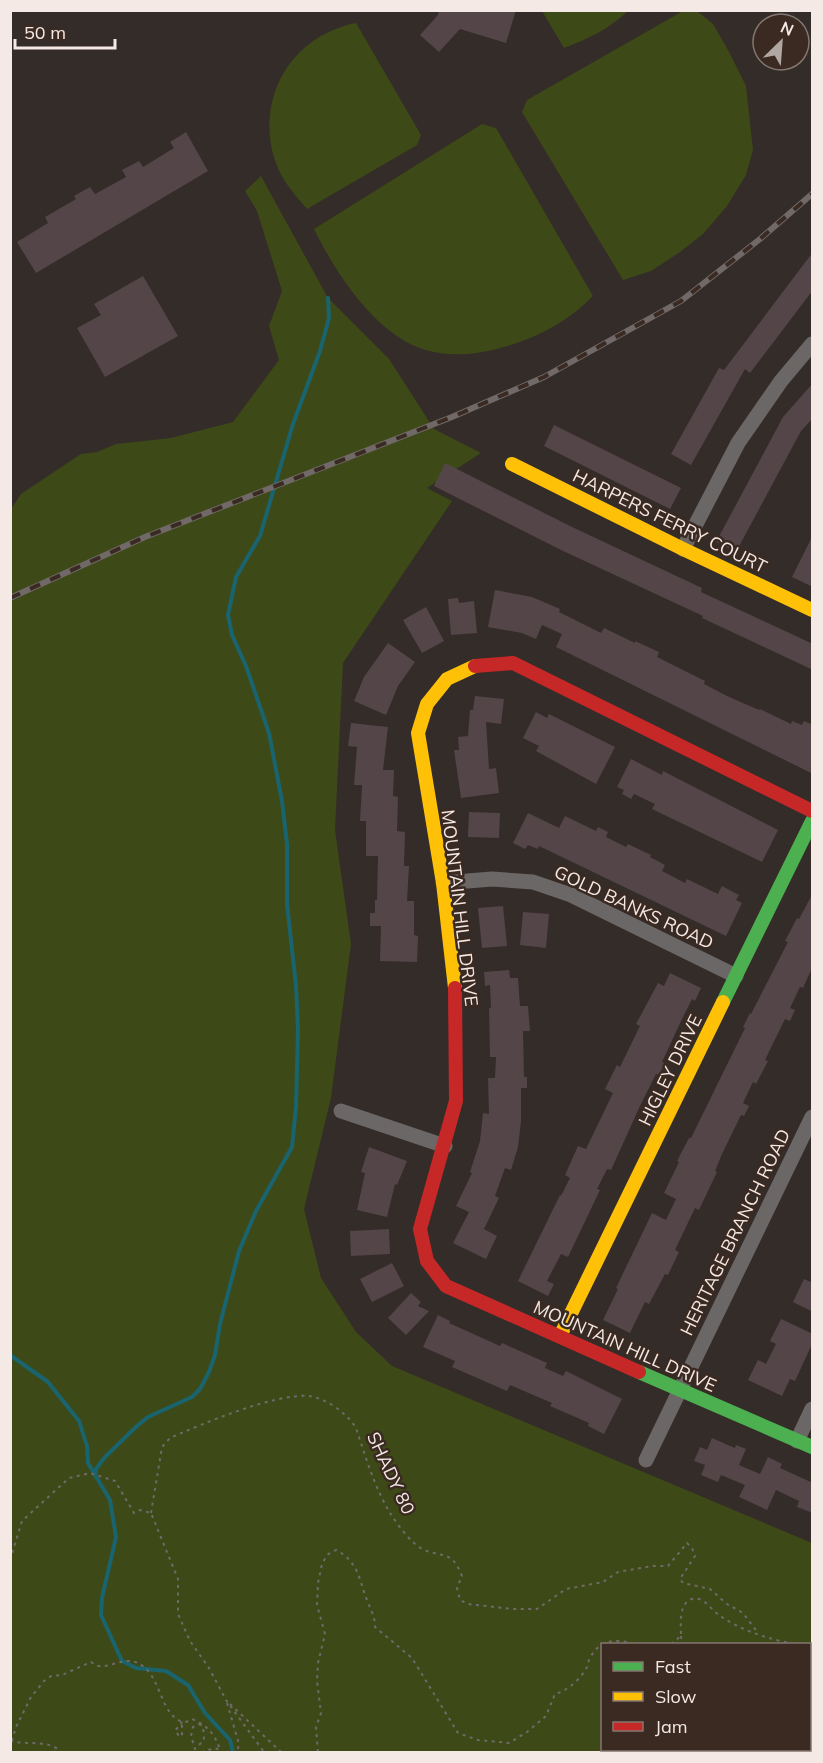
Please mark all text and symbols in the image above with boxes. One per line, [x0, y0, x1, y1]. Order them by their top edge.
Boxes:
scale bar [15, 12, 116, 50]
north arrow [751, 12, 811, 72]
text: N [778, 17, 797, 40]
text: 50 m [24, 21, 66, 44]
street label: HARPERS FERRY COURT [569, 464, 771, 578]
street label: MOUNTAIN HILL DRIVE [437, 808, 483, 1008]
street label: GOLD BANKS ROAD [551, 860, 717, 954]
street label: HIGLEY DRIVE [633, 1010, 707, 1130]
street label: HERITAGE BRANCH ROAD [675, 1125, 795, 1339]
street label: MOUNTAIN HILL DRIVE [530, 1295, 720, 1397]
street label: SHADY 80 [362, 1428, 420, 1518]
legend [601, 1643, 811, 1751]
text: Fast [655, 1655, 691, 1678]
text: Slow [655, 1685, 697, 1708]
text: Jam [655, 1715, 688, 1738]

